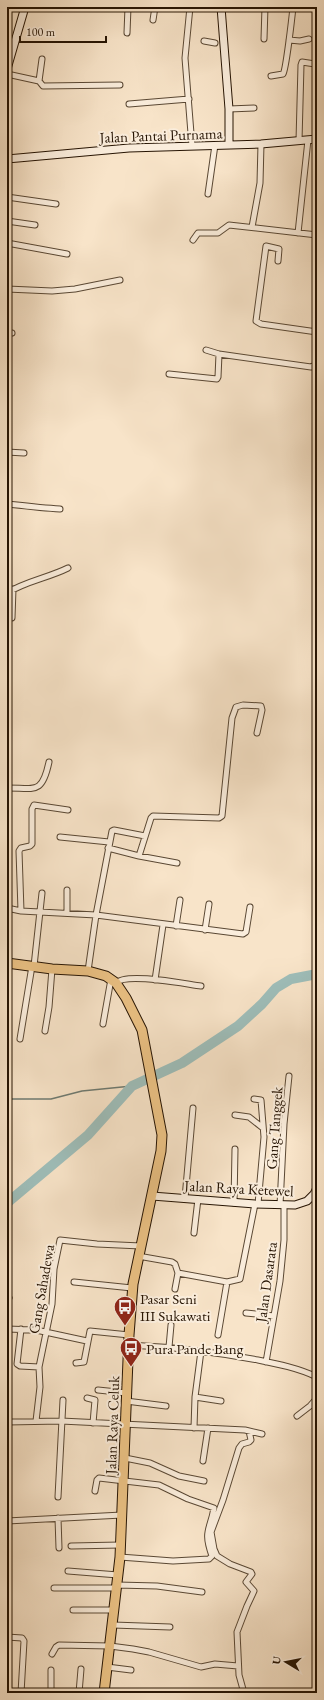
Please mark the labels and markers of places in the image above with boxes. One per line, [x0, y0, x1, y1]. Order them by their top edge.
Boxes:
place label: Pasar Seni III Sukawati [140, 1289, 211, 1325]
bus stop icon: Pasar Seni III Sukawati [112, 1294, 138, 1327]
bus stop icon: Pura Pande Bang [118, 1335, 144, 1368]
place label: Pura Pande Bang [146, 1339, 244, 1358]

